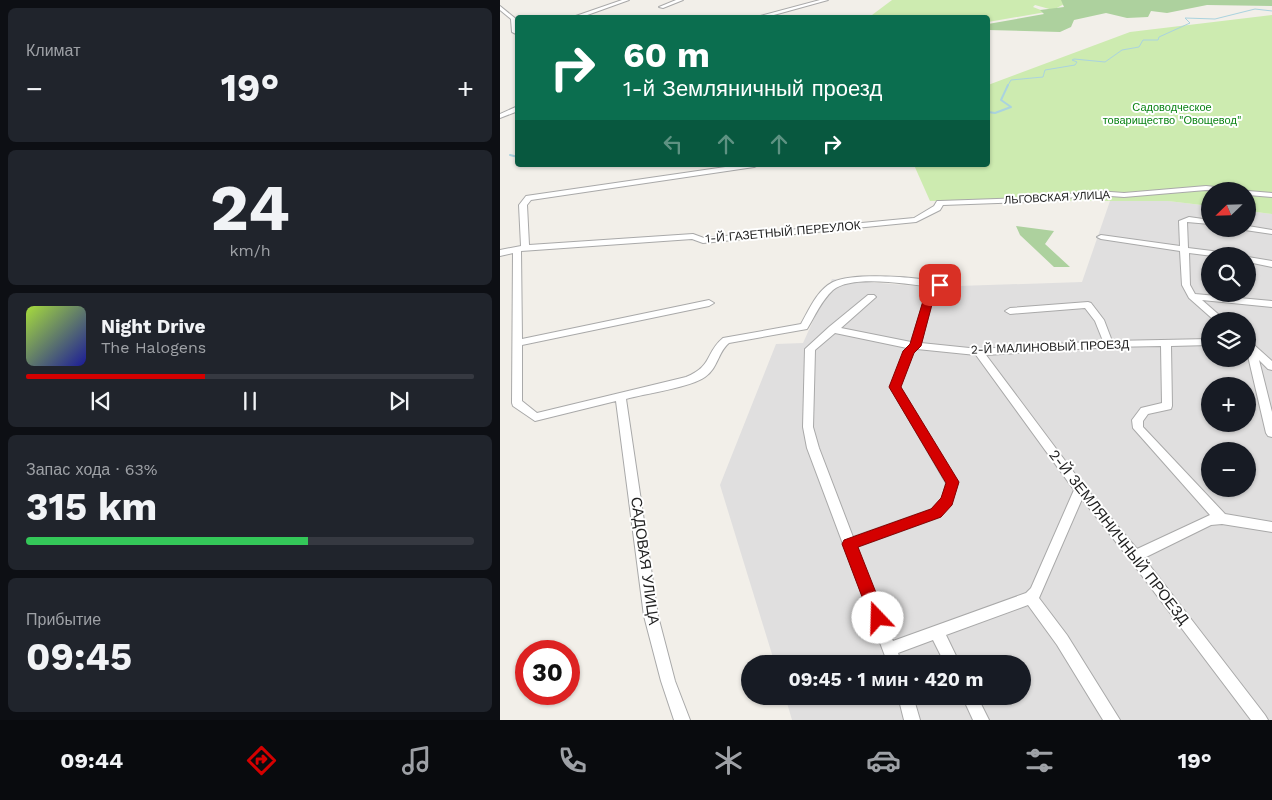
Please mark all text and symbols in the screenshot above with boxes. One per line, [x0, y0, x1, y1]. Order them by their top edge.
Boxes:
text: 60 m [623, 34, 710, 76]
icon: right [540, 35, 605, 100]
text: Климат [26, 41, 80, 60]
text: 19° [221, 66, 279, 110]
text: − [26, 72, 43, 105]
text: + [457, 72, 474, 105]
text: 1-й Земляничный проезд [623, 76, 882, 101]
park label: Садоводческое товарищество "Овощевод" [1103, 101, 1241, 127]
icon: left [659, 130, 687, 158]
icon: ahead [712, 130, 740, 158]
icon: ahead [765, 130, 793, 158]
icon: right [818, 130, 846, 158]
text: 24 [210, 170, 290, 246]
north arrow [1201, 182, 1256, 238]
map controls [1201, 182, 1256, 497]
street label: ЛЬГОВСКАЯ УЛИЦА [1004, 188, 1111, 207]
street label: 1-Й ГАЗЕТНЫЙ ПЕРЕУЛОК [705, 217, 861, 246]
text: km/h [229, 241, 271, 260]
button: search [1201, 247, 1256, 302]
pin [919, 264, 961, 306]
icon: arrive [926, 271, 954, 299]
button: layers [1201, 312, 1256, 367]
text: Night Drive [101, 315, 206, 338]
street label: 2-Й МАЛИНОВЫЙ ПРОЕЗД [971, 336, 1129, 357]
text: The Halogens [101, 338, 206, 357]
button: + [1201, 377, 1256, 432]
icon: previous [87, 387, 115, 415]
icon: pause [236, 387, 264, 415]
icon: next [385, 387, 413, 415]
button: − [1201, 442, 1256, 497]
street label: 2-Й ЗЕМЛЯНИЧНЫЙ ПРОЕЗД [1045, 446, 1193, 628]
text: Запас хода · 63% [26, 460, 157, 479]
text: 315 km [26, 485, 157, 529]
street label: САДОВАЯ УЛИЦА [627, 496, 663, 626]
position arrow [851, 591, 903, 643]
text: Прибытие [26, 610, 101, 629]
text: 09:45 [26, 635, 132, 679]
speed limit sign: 30 [515, 640, 580, 705]
text: 09:45 · 1 мин · 420 m [789, 668, 983, 691]
icon: directions [244, 743, 279, 778]
icon: music [399, 743, 434, 778]
icon: phone [555, 743, 590, 778]
icon: climate [711, 743, 746, 778]
icon: car [866, 743, 901, 778]
icon: filters [1022, 743, 1057, 778]
text: 09:44 [60, 748, 123, 773]
text: 19° [1178, 748, 1212, 773]

